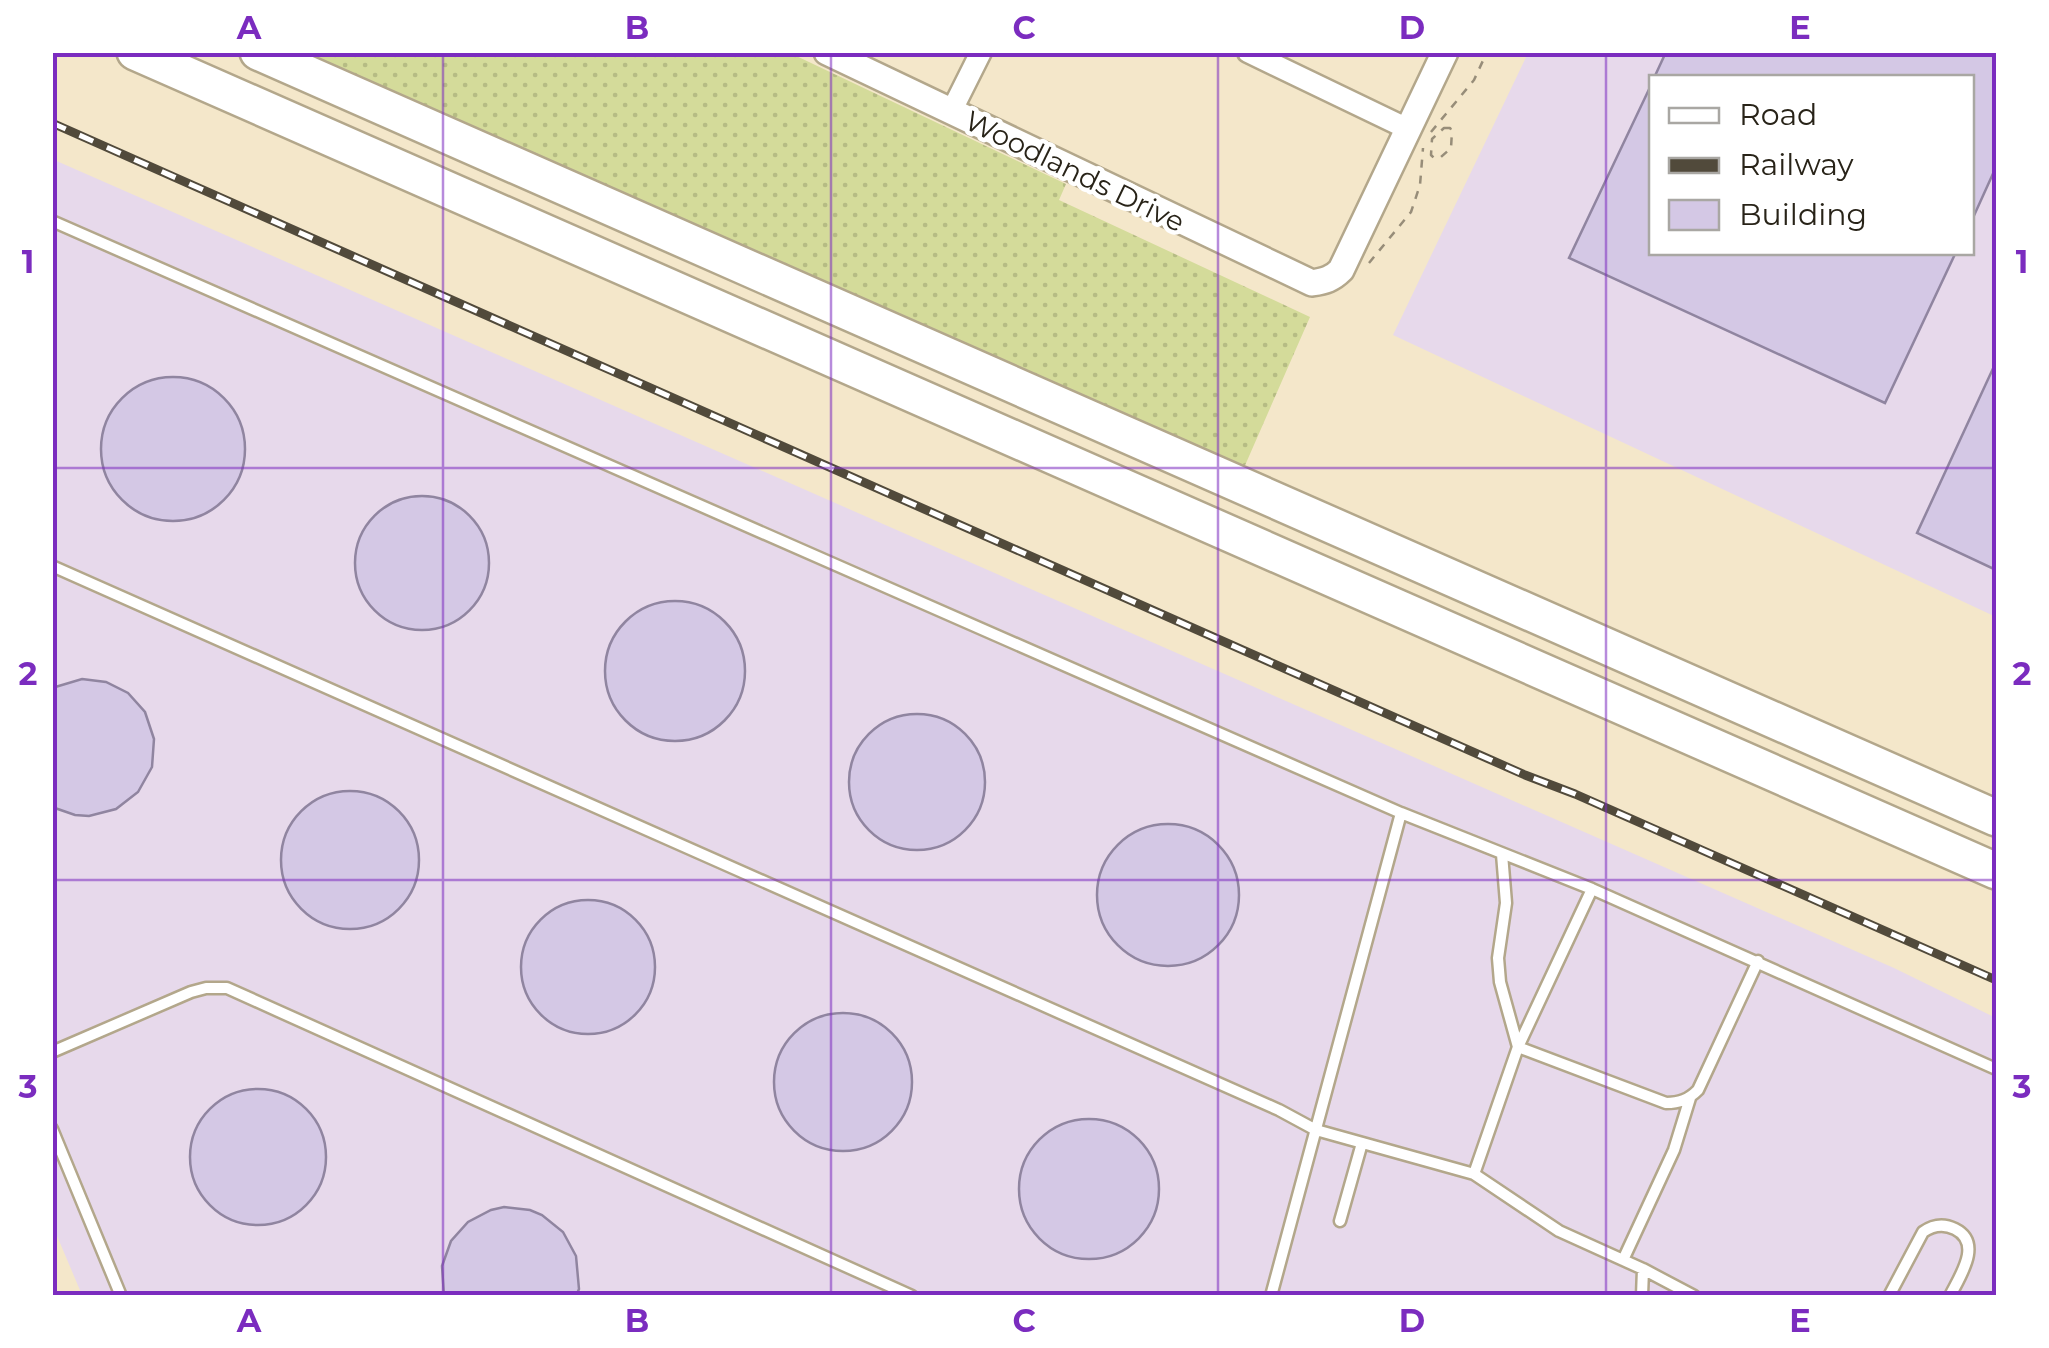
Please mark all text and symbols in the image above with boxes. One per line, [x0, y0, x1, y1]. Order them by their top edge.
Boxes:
text: A [236, 8, 262, 47]
text: B [625, 8, 649, 47]
text: C [1012, 8, 1036, 47]
text: D [1399, 8, 1425, 47]
text: E [1789, 8, 1811, 47]
legend [1649, 75, 1974, 255]
text: Road [1739, 96, 1817, 133]
street label: Woodlands Drive [960, 103, 1190, 239]
text: Railway [1739, 146, 1854, 183]
text: Building [1739, 196, 1867, 233]
text: 1 [22, 242, 34, 281]
text: 1 [2016, 242, 2028, 281]
text: 2 [19, 654, 37, 693]
text: 2 [2013, 654, 2031, 693]
text: 3 [18, 1067, 37, 1106]
text: 3 [2012, 1067, 2031, 1106]
text: A [236, 1301, 262, 1340]
text: B [625, 1301, 649, 1340]
text: C [1012, 1301, 1036, 1340]
text: D [1399, 1301, 1425, 1340]
text: E [1789, 1301, 1811, 1340]

